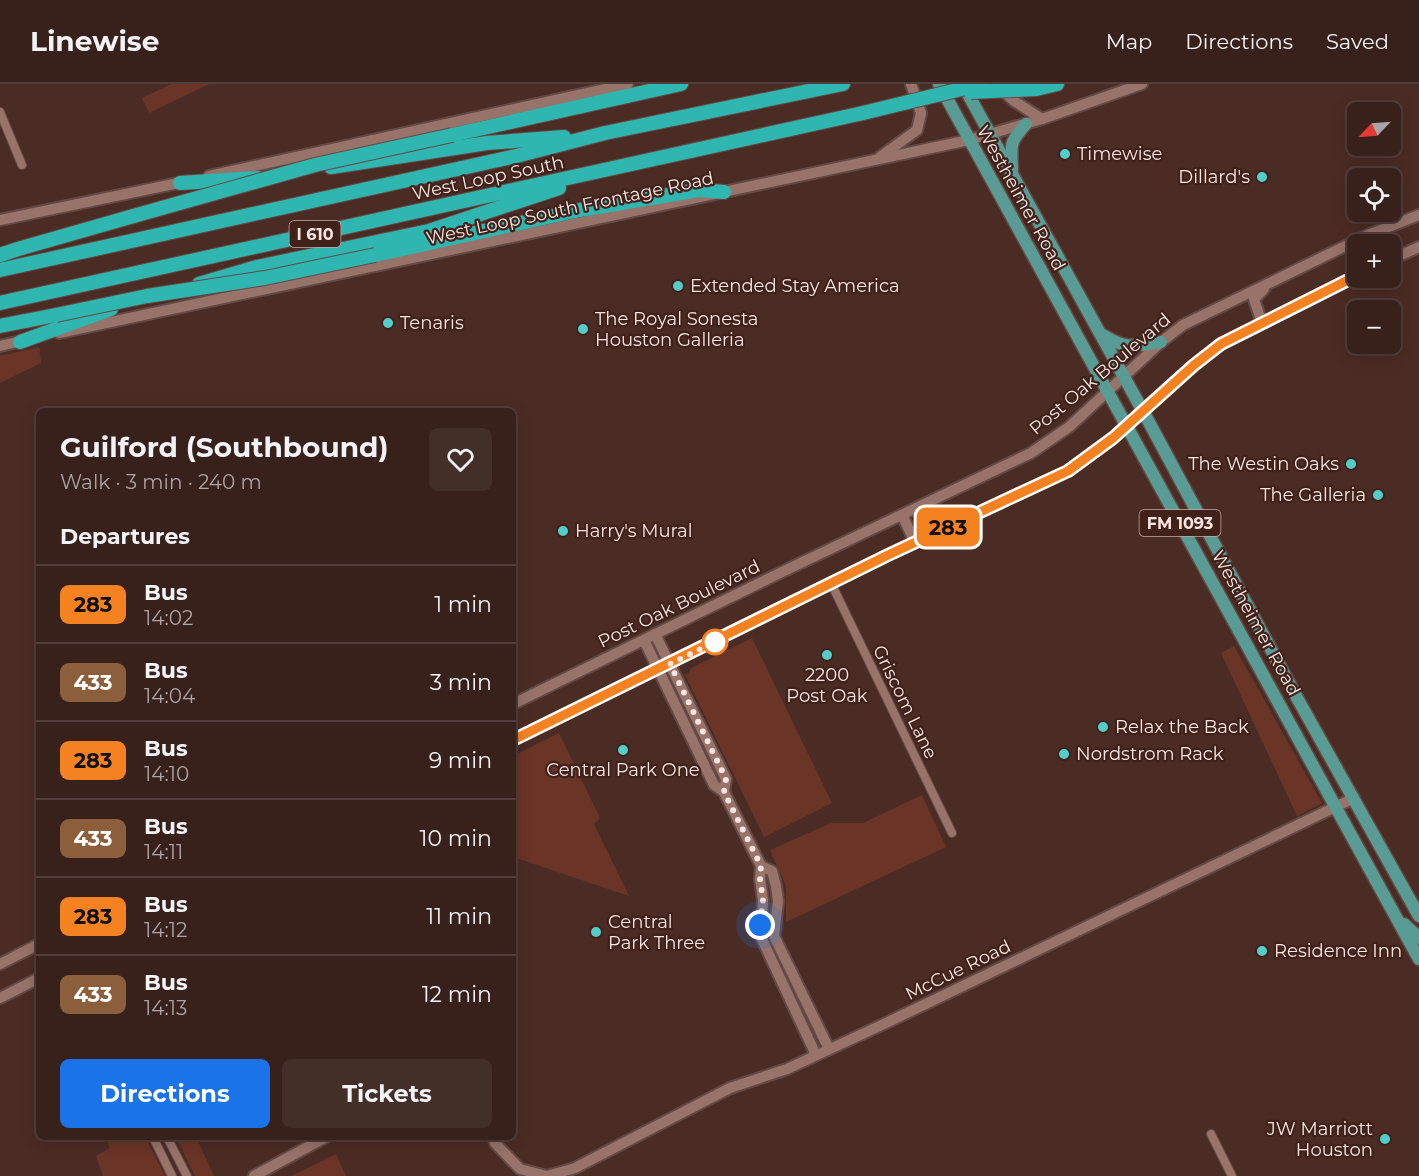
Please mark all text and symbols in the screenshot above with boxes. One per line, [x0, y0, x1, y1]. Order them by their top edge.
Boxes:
text: Linewise [30, 24, 159, 58]
text: Map [1106, 29, 1152, 54]
text: Directions [1185, 29, 1293, 54]
text: Saved [1326, 29, 1389, 54]
north arrow [1347, 102, 1401, 156]
map controls [1347, 102, 1401, 354]
street label: Westheimer Road [972, 121, 1070, 275]
place label: Timewise [1077, 143, 1162, 165]
marker: Timewise [1058, 147, 1072, 161]
street label: West Loop South [410, 151, 566, 205]
place label: Dillard's [1178, 166, 1250, 188]
street label: West Loop South Frontage Road [424, 167, 716, 249]
button: locate [1347, 168, 1401, 222]
marker: Dillard's [1255, 170, 1269, 184]
road number: I 610 [290, 221, 340, 247]
button: + [1347, 234, 1401, 288]
place label: Extended Stay America [690, 275, 900, 297]
marker: Extended Stay America [671, 279, 685, 293]
button: − [1347, 300, 1401, 354]
place label: The Royal Sonesta Houston Galleria [595, 308, 758, 351]
street label: Post Oak Boulevard [1025, 308, 1175, 440]
place label: Tenaris [400, 312, 464, 334]
marker: Tenaris [381, 316, 395, 330]
marker: The Royal Sonesta Houston Galleria [576, 322, 590, 336]
button: heart [429, 428, 492, 491]
text: Guilford (Southbound) [60, 430, 389, 464]
place label: The Westin Oaks [1188, 453, 1339, 475]
marker: The Westin Oaks [1344, 457, 1358, 471]
text: Walk · 3 min · 240 m [60, 470, 262, 494]
place label: The Galleria [1260, 484, 1366, 506]
marker: The Galleria [1371, 488, 1385, 502]
line badge: 283 [914, 508, 982, 546]
road number: FM 1093 [1140, 510, 1220, 536]
text: 283 [929, 515, 967, 540]
place label: Harry's Mural [575, 520, 693, 542]
text: Departures [60, 523, 190, 550]
marker: Harry's Mural [556, 524, 570, 538]
street label: Westheimer Road [1207, 546, 1305, 700]
street label: Post Oak Boulevard [594, 555, 764, 653]
text: Bus [144, 579, 188, 606]
text: 1 min [434, 591, 492, 618]
text: 283 [74, 592, 112, 617]
text: 14:02 [144, 606, 193, 630]
unlabelled marker [702, 629, 728, 655]
street label: Griscom Lane [868, 641, 942, 763]
marker: 2200 Post Oak [820, 648, 834, 662]
text: Bus [144, 657, 188, 684]
place label: 2200 Post Oak [786, 664, 868, 707]
text: 3 min [430, 669, 492, 696]
text: 433 [73, 670, 113, 695]
text: 14:04 [144, 684, 195, 708]
place label: Relax the Back [1115, 716, 1249, 738]
marker: Relax the Back [1096, 720, 1110, 734]
text: Bus [144, 735, 188, 762]
marker: Central Park One [616, 743, 630, 757]
place label: Nordstrom Rack [1076, 743, 1224, 765]
text: 9 min [429, 747, 492, 774]
marker: Nordstrom Rack [1057, 747, 1071, 761]
text: 283 [74, 748, 112, 773]
place label: Central Park One [546, 759, 700, 781]
text: 14:10 [144, 762, 189, 786]
text: Bus [144, 813, 188, 840]
text: 10 min [420, 825, 492, 852]
text: 433 [73, 826, 113, 851]
text: 14:11 [144, 840, 183, 864]
text: Bus [144, 891, 188, 918]
text: 11 min [426, 903, 492, 930]
text: 283 [74, 904, 112, 929]
your location [745, 910, 775, 940]
place label: Central Park Three [608, 911, 705, 954]
text: 14:12 [144, 918, 187, 942]
marker: Central Park Three [589, 925, 603, 939]
street label: McCue Road [902, 935, 1014, 1005]
place label: Residence Inn [1274, 940, 1402, 962]
marker: Residence Inn [1255, 944, 1269, 958]
text: Bus [144, 969, 188, 996]
text: 12 min [422, 981, 492, 1008]
text: 433 [73, 982, 113, 1007]
text: 14:13 [144, 996, 187, 1020]
button: Directions [60, 1059, 270, 1128]
button: Tickets [282, 1059, 492, 1128]
place label: JW Marriott Houston [1266, 1118, 1373, 1161]
marker: JW Marriott Houston [1378, 1132, 1392, 1146]

